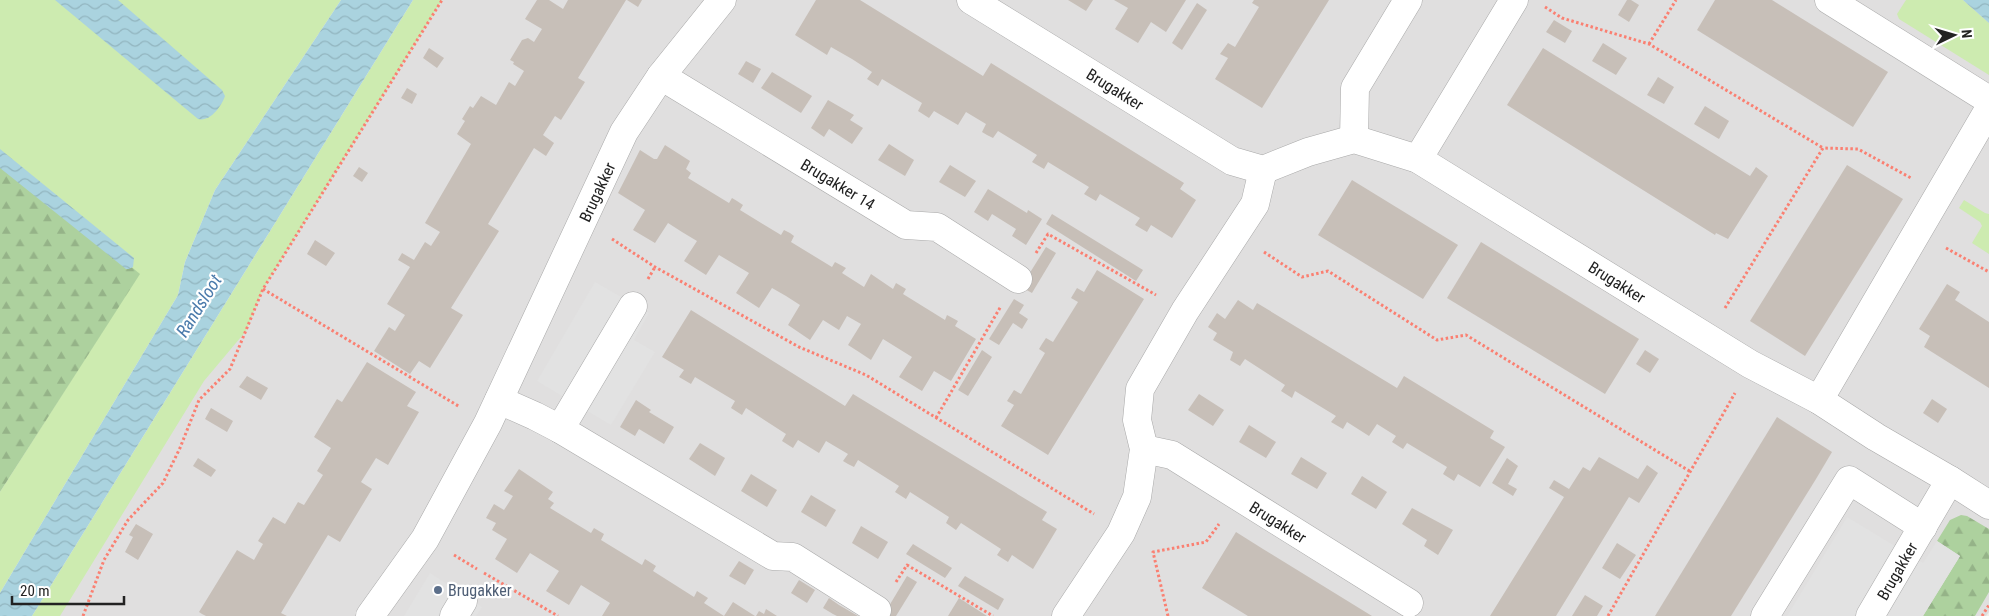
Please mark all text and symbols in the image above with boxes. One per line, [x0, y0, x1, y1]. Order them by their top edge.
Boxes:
north arrow [1929, 10, 1979, 60]
text: N [1959, 29, 1975, 39]
street label: Brugakker [1083, 65, 1147, 114]
street label: Brugakker 14 [797, 155, 878, 214]
street label: Brugakker [575, 159, 620, 225]
street label: Brugakker [1585, 258, 1649, 307]
water label: Randsloot [171, 270, 226, 341]
street label: Brugakker [1246, 498, 1310, 547]
street label: Brugakker [1873, 539, 1922, 604]
scale bar [12, 574, 125, 606]
place label: Brugakker [448, 581, 512, 600]
text: 20 m [20, 582, 50, 600]
marker: Brugakker [432, 584, 444, 596]

